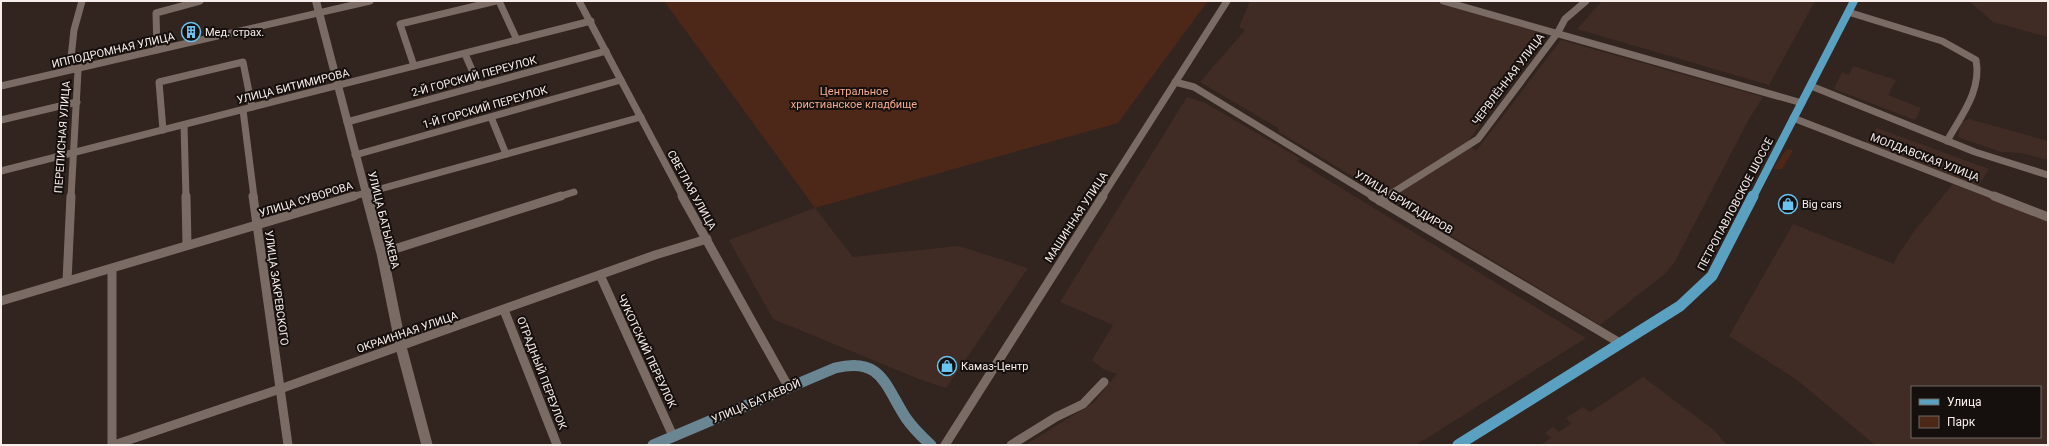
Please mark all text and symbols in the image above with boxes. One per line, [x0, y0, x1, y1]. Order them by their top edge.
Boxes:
building icon: Мед. страх. [180, 21, 202, 43]
place label: Мед. страх. [205, 26, 264, 39]
street label: ИППОДРОМНАЯ УЛИЦА [50, 30, 177, 71]
street label: ЧЕРВЛЁННАЯ УЛИЦА [1470, 30, 1548, 128]
street label: 2-Й ГОРСКИЙ ПЕРЕУЛОК [410, 53, 539, 99]
street label: УЛИЦА БИТИМИРОВА [236, 66, 351, 107]
street label: ПЕРЕПИСНАЯ УЛИЦА [52, 80, 73, 194]
street label: 1-Й ГОРСКИЙ ПЕРЕУЛОК [421, 83, 550, 132]
park label: Центральное христианское кладбище [791, 85, 917, 111]
street label: МОЛДАВСКАЯ УЛИЦА [1868, 131, 1982, 185]
street label: ПЕТРОПАВЛОВСКОЕ ШОССЕ [1695, 136, 1776, 273]
street label: СВЕТЛАЯ УЛИЦА [664, 148, 719, 233]
street label: УЛИЦА БРИГАДИРОВ [1352, 168, 1455, 237]
street label: МАШИННАЯ УЛИЦА [1042, 169, 1111, 265]
street label: УЛИЦА БАТЫЖЕВА [365, 170, 402, 271]
street label: УЛИЦА СУВОРОВА [258, 179, 355, 220]
shop icon: Big cars [1777, 193, 1799, 215]
place label: Big cars [1802, 198, 1842, 211]
street label: УЛИЦА ЗАКРЕВСКОГО [262, 230, 291, 346]
street label: ЧУКОТСКИЙ ПЕРЕУЛОК [614, 292, 679, 411]
street label: ОКРАИННАЯ УЛИЦА [355, 309, 460, 356]
street label: ОТРАДНЫЙ ПЕРЕУЛОК [514, 315, 569, 432]
shop icon: Камаз-Центр [936, 355, 958, 377]
place label: Камаз-Центр [961, 360, 1029, 373]
street label: УЛИЦА БАТАЕВОЙ [710, 377, 803, 426]
legend [1911, 386, 2041, 438]
text: Улица [1947, 395, 1982, 409]
text: Парк [1947, 415, 1976, 429]

